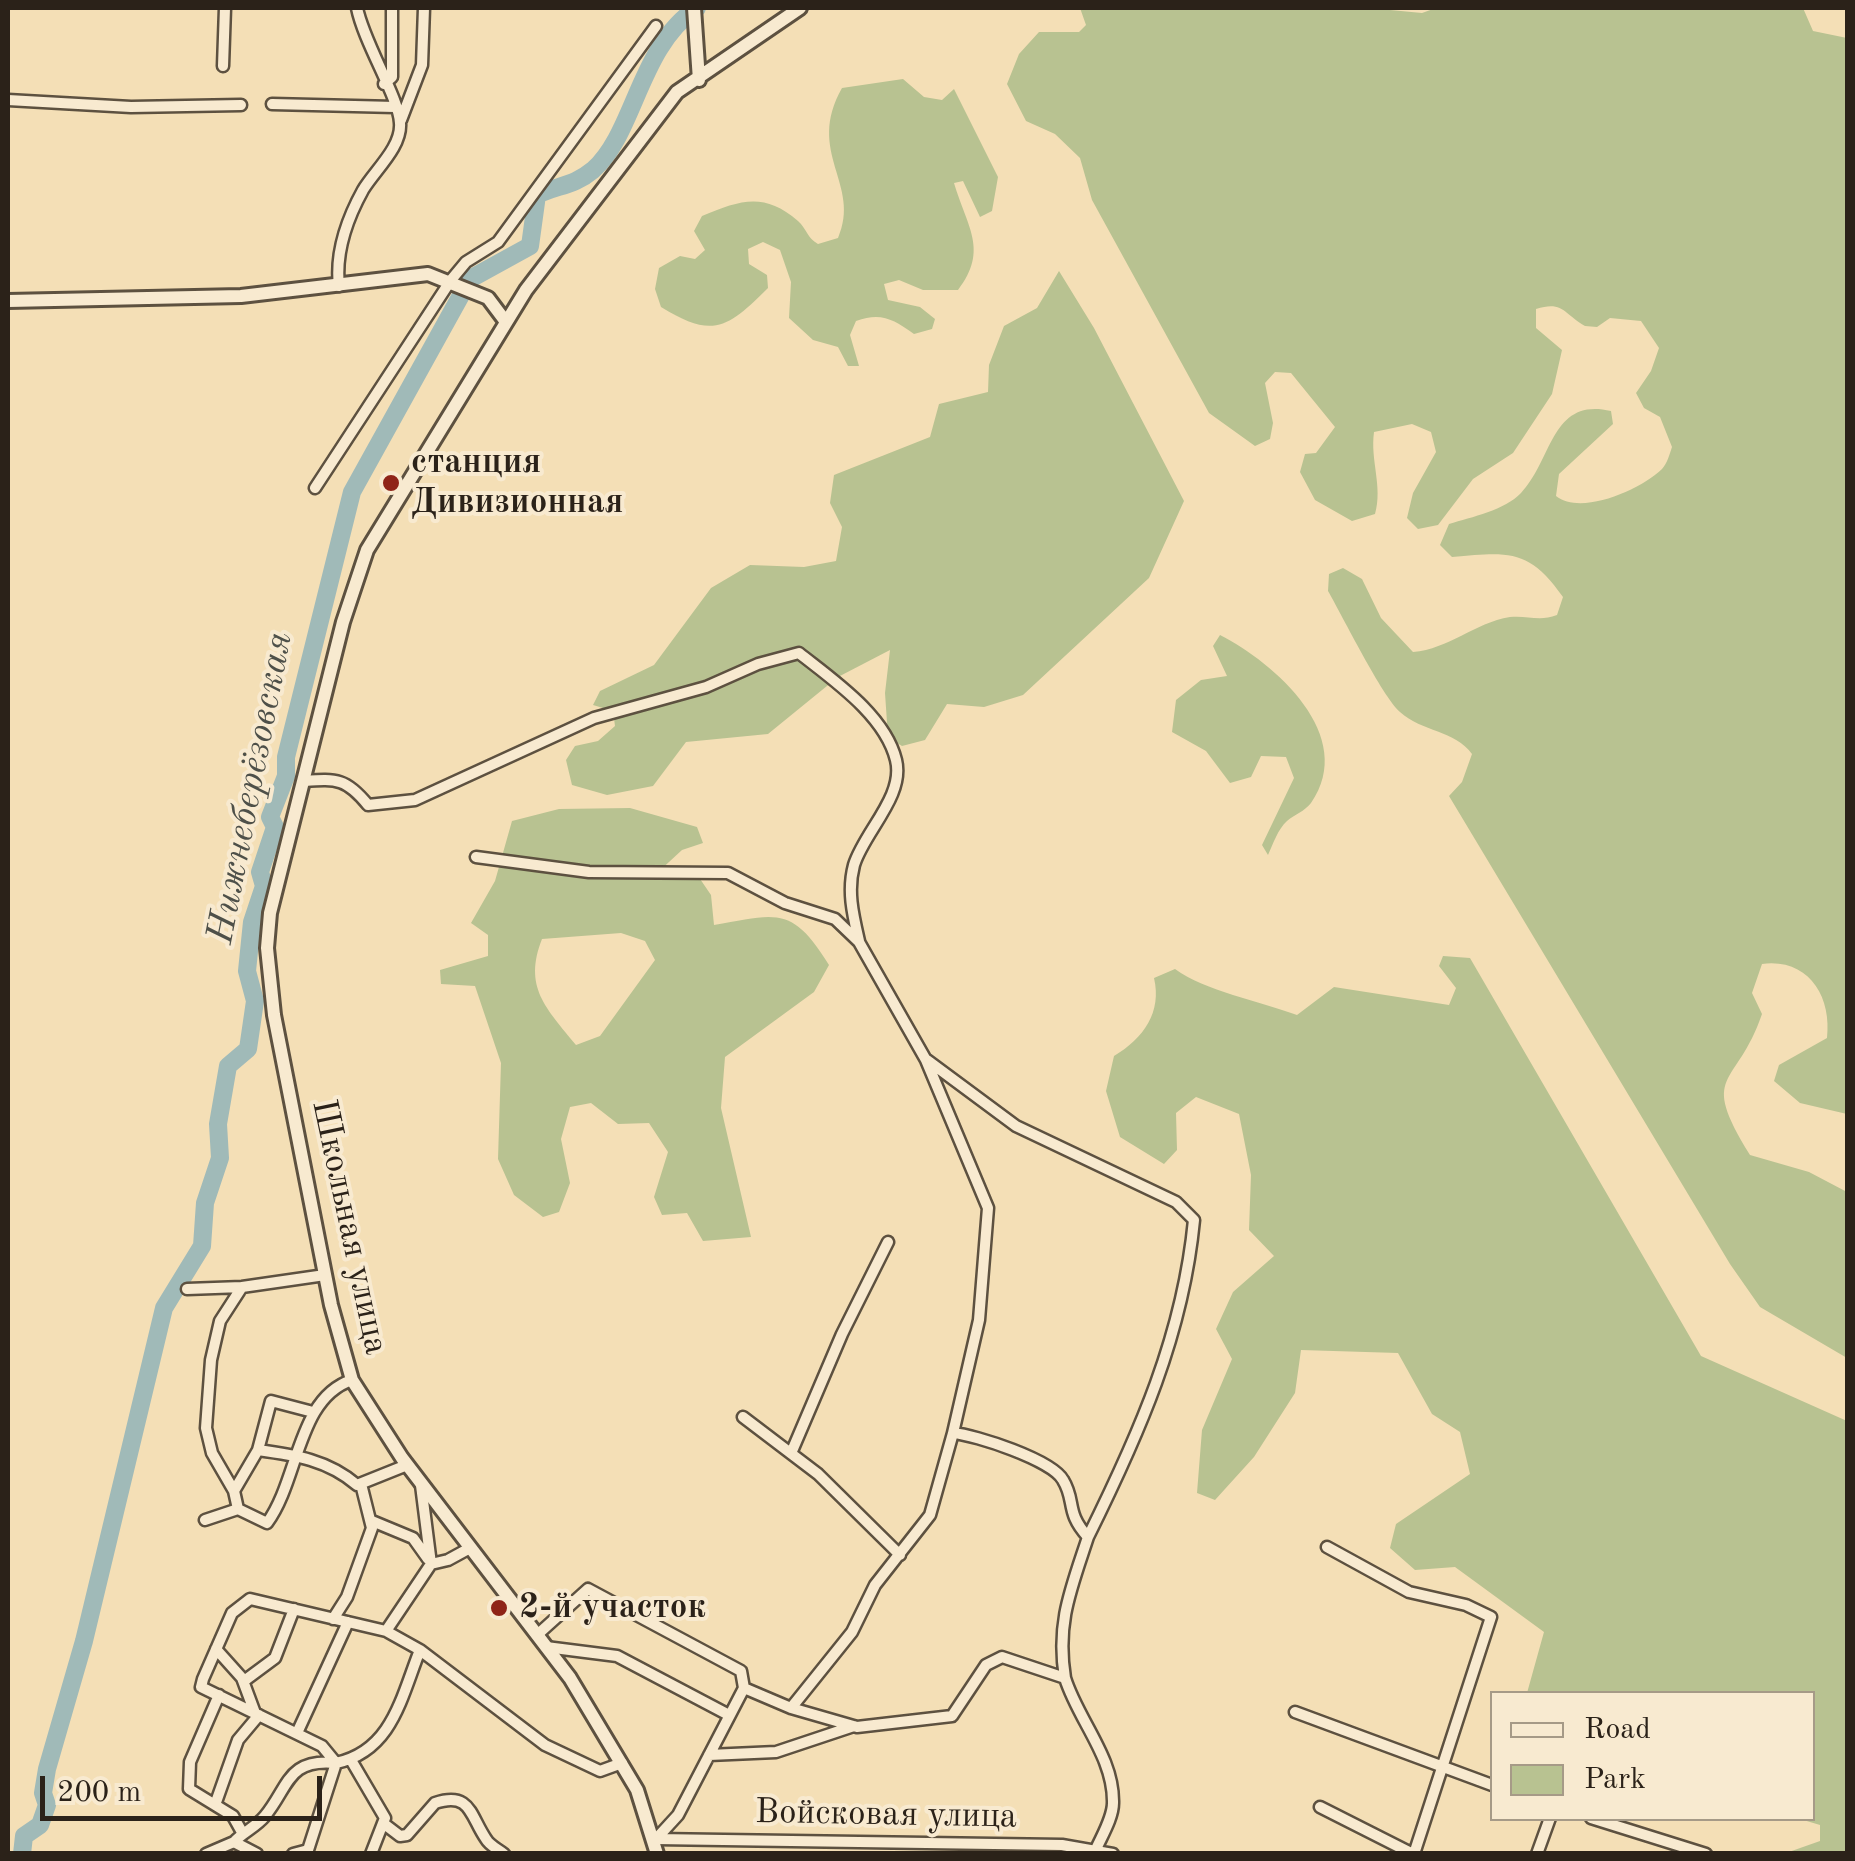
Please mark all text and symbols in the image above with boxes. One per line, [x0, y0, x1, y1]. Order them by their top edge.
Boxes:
place label: станция Дивизионная [411, 442, 623, 524]
marker: станция Дивизионная [380, 472, 402, 494]
water label: Нижнеберёзовская [198, 628, 304, 948]
street label: Школьная улица [301, 1096, 397, 1358]
place label: 2-й участок [519, 1587, 706, 1629]
marker: 2-й участок [488, 1597, 510, 1619]
legend [1490, 1691, 1815, 1821]
text: Road [1584, 1715, 1651, 1745]
scale bar [45, 1756, 328, 1818]
text: Park [1584, 1765, 1646, 1795]
text: 200 m [57, 1778, 141, 1808]
street label: Войсковая улица [755, 1792, 1017, 1838]

